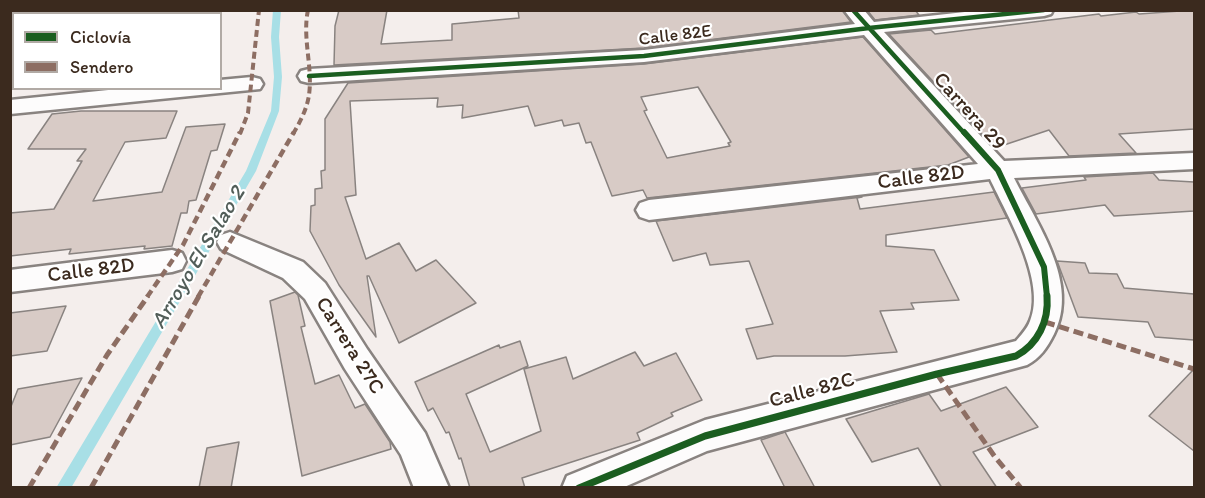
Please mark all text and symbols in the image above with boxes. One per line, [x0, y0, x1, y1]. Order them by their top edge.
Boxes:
legend [12, 12, 222, 90]
street label: Calle 82E [637, 21, 713, 51]
text: Ciclovía [70, 26, 131, 48]
text: Sendero [70, 56, 133, 78]
street label: Carrera 29 [927, 68, 1011, 156]
street label: Calle 82D [876, 160, 966, 196]
water label: Arroyo El Salao 2 [146, 182, 252, 334]
street label: Calle 82D [46, 253, 136, 289]
street label: Carrera 27C [309, 293, 389, 399]
street label: Calle 82C [767, 368, 857, 414]

